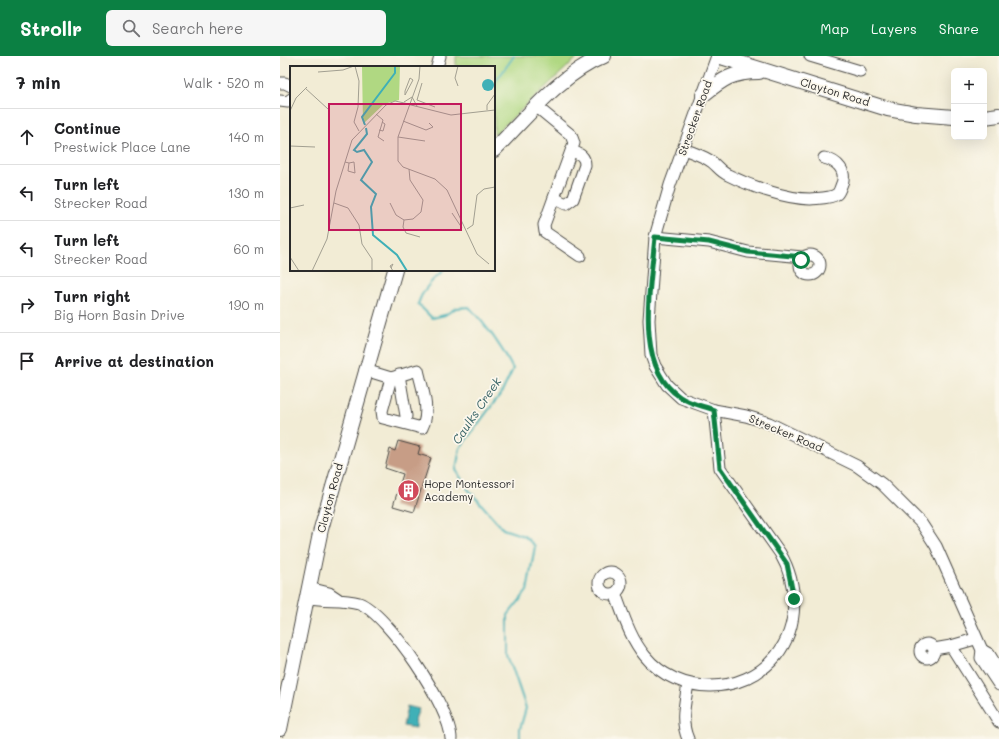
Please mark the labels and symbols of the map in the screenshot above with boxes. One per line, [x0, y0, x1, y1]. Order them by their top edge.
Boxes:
inset map [290, 66, 495, 271]
street label: Clayton Road [799, 74, 872, 109]
street label: Strecker Road [674, 78, 715, 157]
route start [792, 251, 810, 269]
water label: Caulks Creek [448, 373, 505, 447]
street label: Strecker Road [747, 410, 825, 455]
street label: Clayton Road [313, 461, 346, 534]
place label: Hope Montessori Academy [424, 476, 515, 504]
building icon: Hope Montessori Academy [396, 477, 422, 503]
route end [785, 590, 803, 608]

